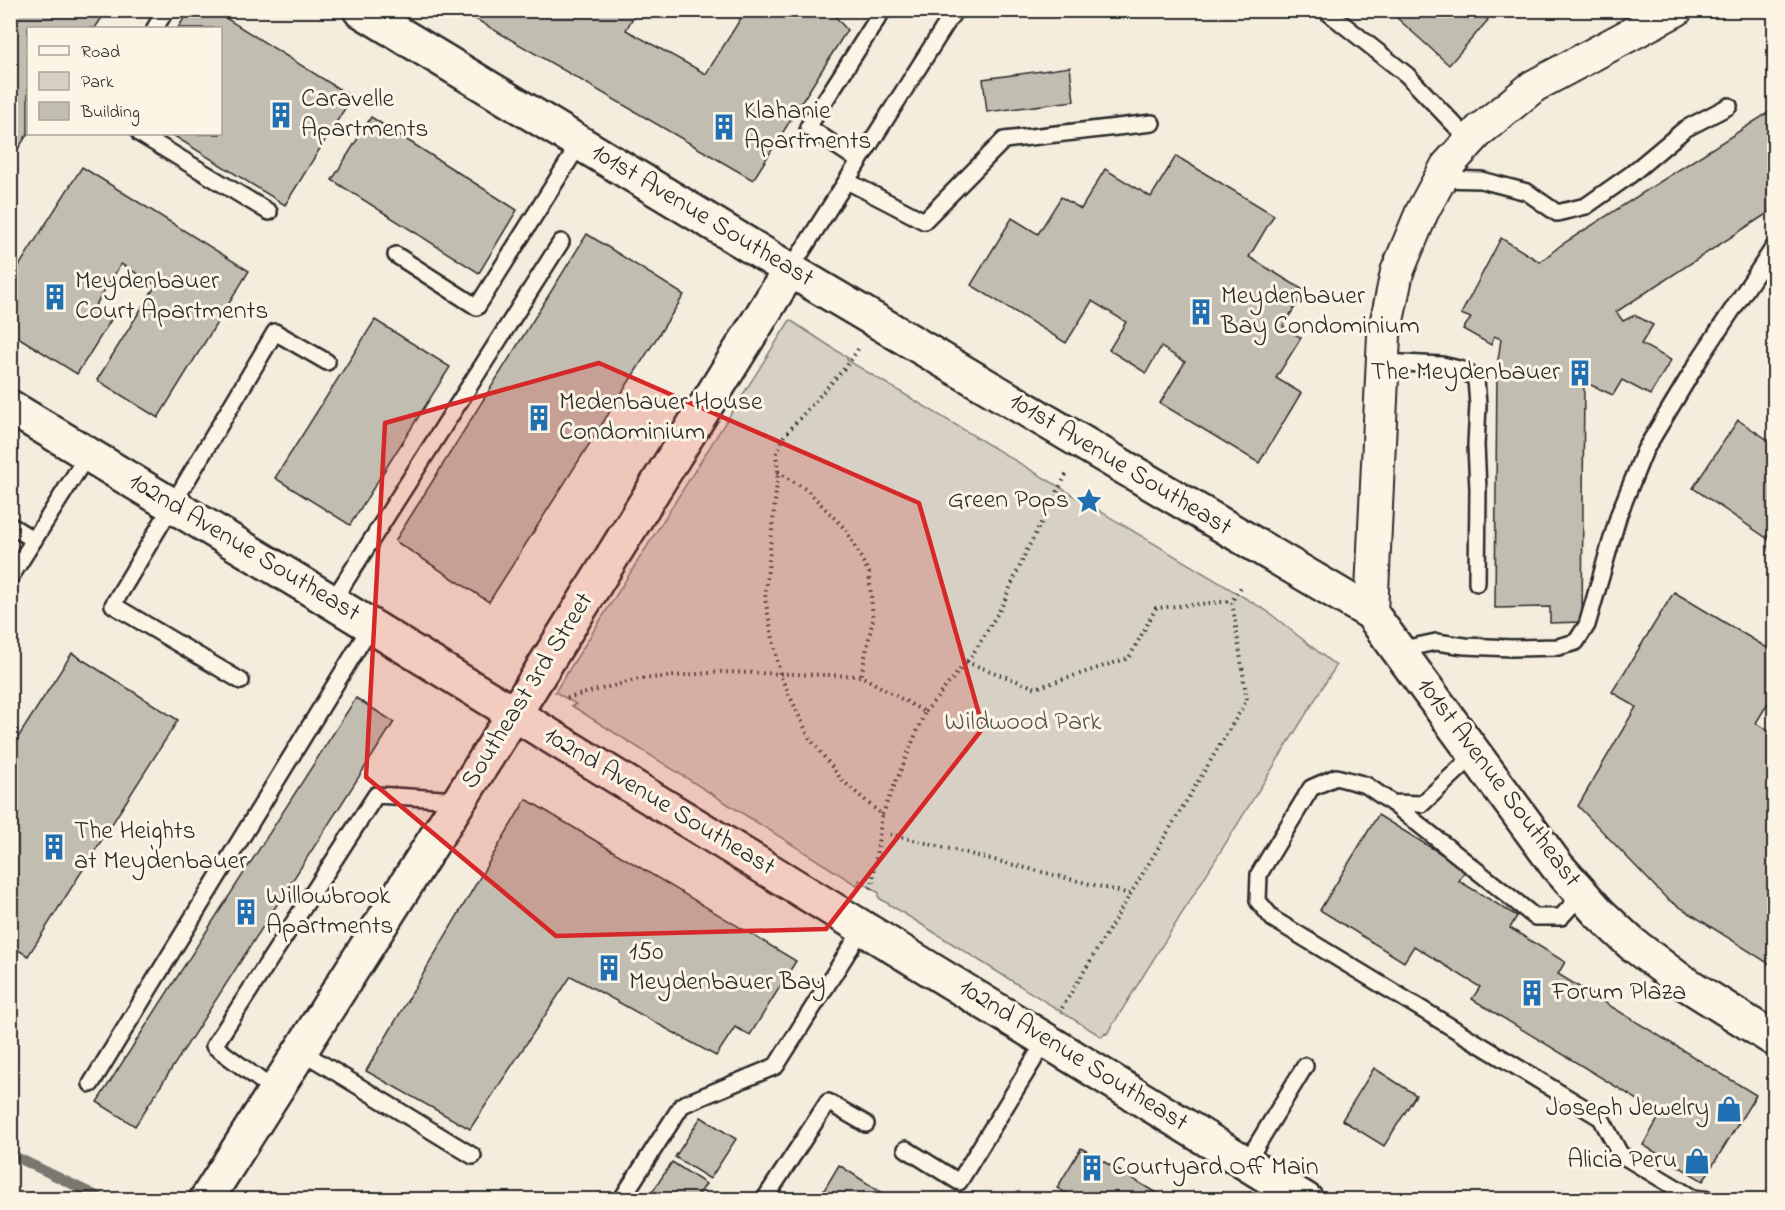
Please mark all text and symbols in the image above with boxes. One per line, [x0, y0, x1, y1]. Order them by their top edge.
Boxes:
legend [27, 27, 222, 135]
text: Road [81, 40, 120, 66]
text: Park [81, 70, 114, 96]
place label: Caravelle Apartments [301, 81, 429, 149]
place label: Klahanie Apartments [744, 93, 872, 161]
text: Building [80, 100, 140, 127]
building icon: Caravelle Apartments [266, 100, 296, 130]
building icon: Klahanie Apartments [709, 112, 739, 142]
street label: 101st Avenue Southeast [583, 134, 821, 298]
place label: Meydenbauer Court Apartments [75, 263, 269, 331]
place label: Meydenbauer Bay Condominium [1220, 278, 1420, 346]
building icon: Meydenbauer Court Apartments [40, 282, 70, 312]
building icon: Meydenbauer Bay Condominium [1186, 297, 1216, 327]
place label: The Meydenbauer [1371, 354, 1561, 392]
building icon: The Meydenbauer [1565, 358, 1595, 388]
street label: 101st Avenue Southeast [1001, 383, 1239, 547]
place label: Medenbauer House Condominium [559, 384, 763, 452]
building icon: Medenbauer House Condominium [524, 403, 554, 433]
street label: 102nd Avenue Southeast [121, 464, 367, 632]
place label: Green Pops [948, 482, 1069, 520]
place icon: Green Pops [1074, 486, 1104, 516]
street label: Southeast 3rd Street [452, 585, 604, 797]
street label: 101st Avenue Southeast [1406, 670, 1590, 896]
park label: Wildwood Park [944, 704, 1102, 742]
street label: 102nd Avenue Southeast [536, 718, 782, 886]
place label: The Heights at Meydenbauer [74, 813, 248, 881]
building icon: The Heights at Meydenbauer [39, 832, 69, 862]
place label: Willowbrook Apartments [266, 878, 394, 946]
building icon: Willowbrook Apartments [231, 897, 261, 927]
place label: 150 Meydenbauer Bay [629, 934, 826, 1002]
building icon: 150 Meydenbauer Bay [594, 953, 624, 983]
street label: 102nd Avenue Southeast [951, 970, 1195, 1142]
place label: Forum Plaza [1551, 974, 1686, 1012]
building icon: Forum Plaza [1517, 978, 1547, 1008]
place label: Joseph Jewelry [1546, 1090, 1709, 1128]
shop icon: Joseph Jewelry [1714, 1094, 1744, 1124]
place label: Alicia Peru [1567, 1142, 1677, 1180]
shop icon: Alicia Peru [1682, 1146, 1712, 1176]
place label: Courtyard Off Main [1112, 1149, 1319, 1187]
building icon: Courtyard Off Main [1077, 1153, 1107, 1183]

